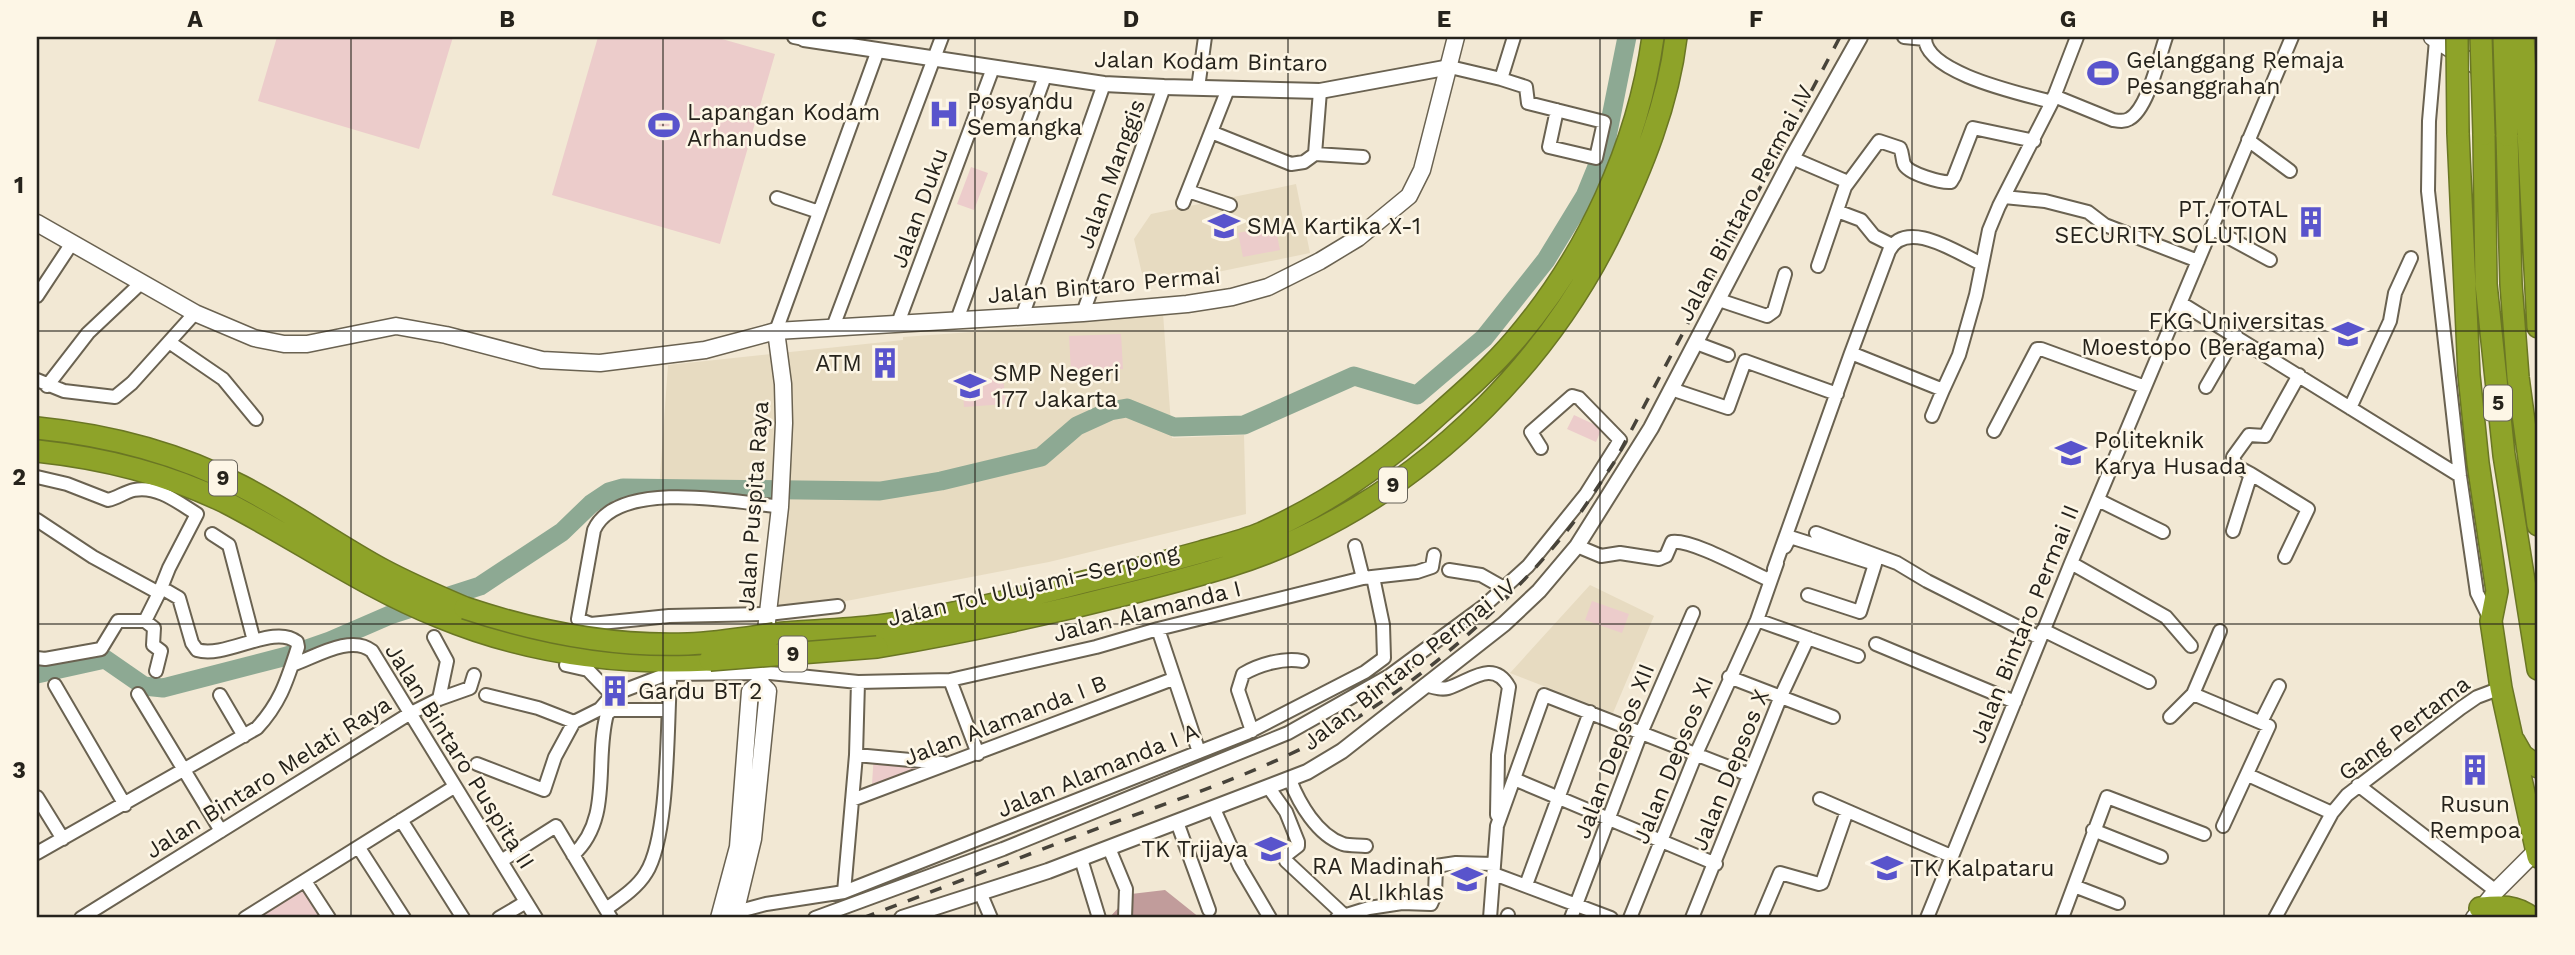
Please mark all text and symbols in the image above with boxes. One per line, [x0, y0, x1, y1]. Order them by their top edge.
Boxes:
text: A [187, 6, 203, 33]
text: B [499, 6, 515, 33]
text: C [811, 6, 827, 33]
text: D [1123, 6, 1139, 33]
text: E [1437, 6, 1451, 33]
text: F [1749, 6, 1763, 33]
text: G [2060, 6, 2076, 33]
text: H [2371, 6, 2389, 33]
street label: Jalan Kodam Bintaro [1094, 46, 1328, 77]
place label: Gelanggang Remaja Pesanggrahan [2126, 47, 2344, 100]
sports icon: Gelanggang Remaja Pesanggrahan [2086, 56, 2120, 90]
street label: Jalan Bintaro Permai IV [1672, 81, 1819, 326]
place label: Posyandu Semangka [967, 88, 1082, 141]
street label: Jalan Manggis [1072, 96, 1151, 253]
hospital icon: Posyandu Semangka [927, 97, 961, 131]
place label: Lapangan Kodam Arhanudse [687, 99, 880, 152]
sports icon: Lapangan Kodam Arhanudse [647, 108, 681, 142]
street label: Jalan Duku [885, 144, 954, 272]
text: 1 [14, 172, 24, 199]
place label: PT. TOTAL SECURITY SOLUTION [2054, 196, 2288, 249]
building icon: PT. TOTAL SECURITY SOLUTION [2294, 205, 2328, 239]
school or university icon: SMA Kartika X-1 [1207, 209, 1241, 243]
place label: SMA Kartika X-1 [1247, 213, 1421, 240]
street label: Jalan Bintaro Permai [986, 262, 1222, 309]
place label: FKG Universitas Moestopo (Beragama) [2081, 308, 2325, 361]
school or university icon: FKG Universitas Moestopo (Beragama) [2331, 317, 2365, 351]
building icon: ATM [868, 346, 902, 380]
place label: ATM [815, 350, 862, 377]
place label: SMP Negeri 177 Jakarta [993, 360, 1120, 413]
school or university icon: SMP Negeri 177 Jakarta [953, 369, 987, 403]
road number: 5 [2484, 386, 2512, 420]
street label: Jalan Puspita Raya [733, 400, 774, 612]
place label: Politeknik Karya Husada [2094, 427, 2247, 480]
school or university icon: Politeknik Karya Husada [2054, 436, 2088, 470]
road number: 9 [209, 461, 237, 496]
text: 2 [12, 464, 26, 491]
road number: 9 [1379, 468, 1407, 503]
street label: Jalan Bintaro Permai II [1964, 501, 2085, 748]
street label: Jalan Tol Ulujami–Serpong [885, 539, 1182, 632]
street label: Jalan Bintaro Permai IV [1297, 573, 1521, 756]
street label: Jalan Alamanda I [1050, 575, 1244, 648]
road number: 9 [779, 636, 807, 672]
street label: Jalan Bintaro Puspita II [379, 639, 540, 874]
street label: Jalan Depsos XII [1569, 660, 1660, 842]
street label: Jalan Alamanda I B [900, 669, 1111, 772]
street label: Gang Pertama [2333, 670, 2475, 787]
street label: Jalan Depsos XI [1628, 672, 1719, 848]
building icon: Gardu BT 2 [598, 674, 632, 708]
place label: Gardu BT 2 [638, 678, 763, 705]
street label: Jalan Depsos X [1686, 685, 1775, 855]
street label: Jalan Bintaro Melati Raya [140, 691, 396, 864]
street label: Jalan Alamanda I A [993, 718, 1203, 823]
building icon: Rusun Rempoa [2458, 753, 2492, 787]
text: 3 [12, 757, 26, 784]
place label: Rusun Rempoa [2429, 791, 2521, 844]
school or university icon: TK Trijaya [1254, 832, 1288, 866]
place label: TK Trijaya [1141, 836, 1248, 863]
school or university icon: TK Kalpataru [1870, 851, 1904, 885]
place label: RA Madinah Al Ikhlas [1312, 853, 1444, 906]
place label: TK Kalpataru [1910, 855, 2055, 882]
school or university icon: RA Madinah Al Ikhlas [1450, 862, 1484, 896]

